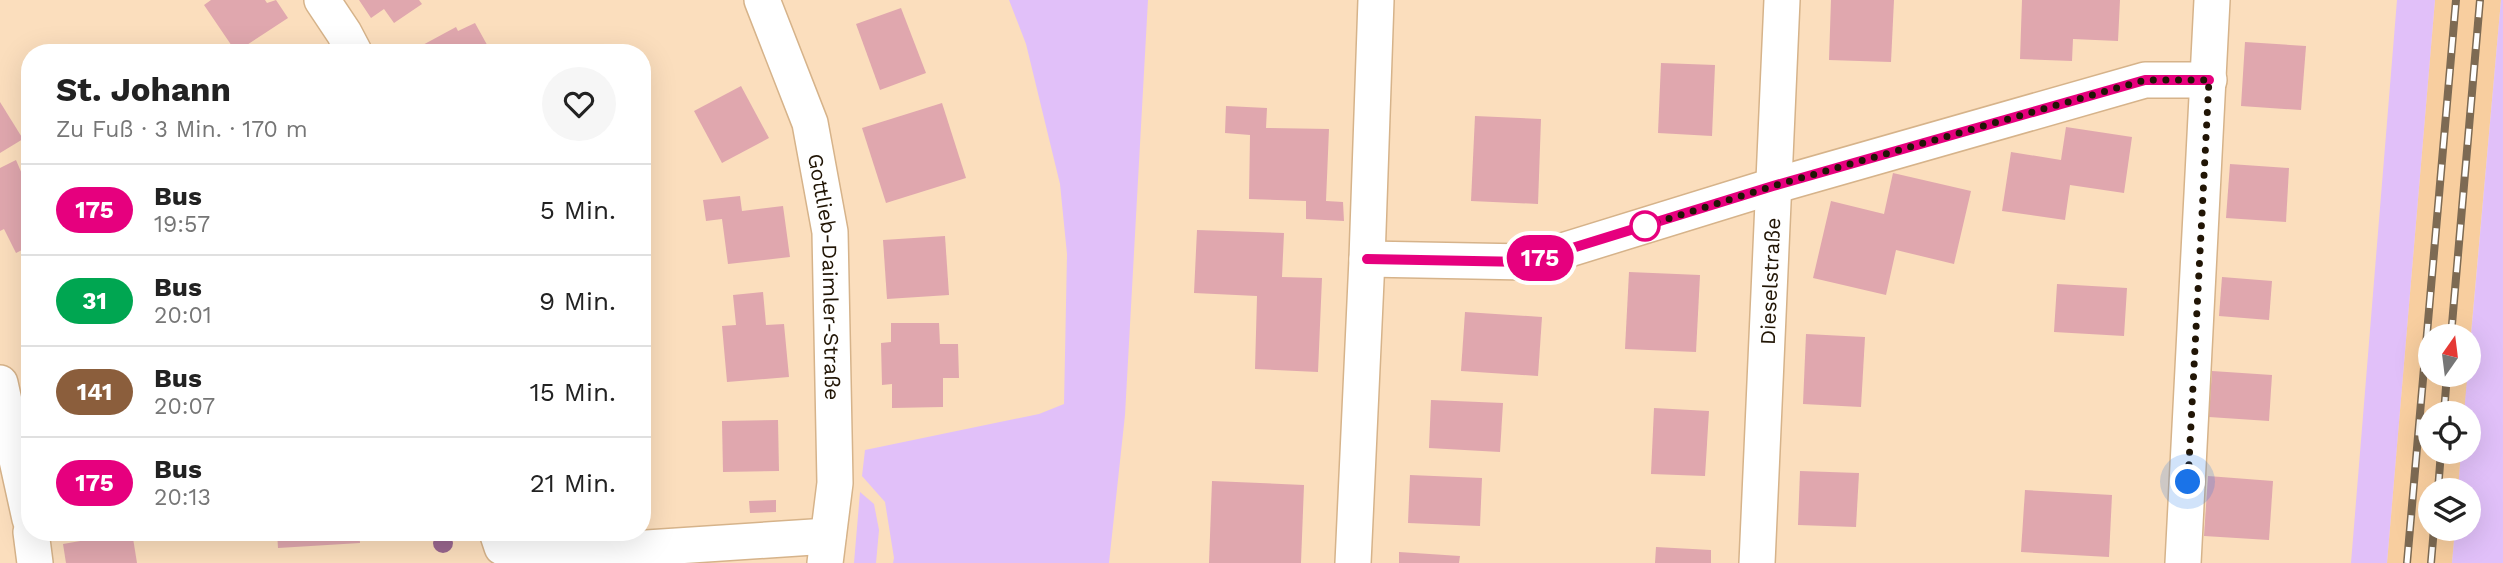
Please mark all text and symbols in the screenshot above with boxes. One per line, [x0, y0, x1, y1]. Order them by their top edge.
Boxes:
button: heart [542, 67, 616, 141]
text: St. Johann [56, 70, 231, 109]
text: Zu Fuß · 3 Min. · 170 m [56, 116, 308, 143]
street label: Gottlieb-Daimler-Straße [803, 151, 846, 400]
text: Bus [154, 181, 202, 211]
text: 5 Min. [540, 195, 616, 225]
text: 175 [75, 196, 114, 224]
text: 19:57 [154, 211, 210, 238]
unlabelled marker [1630, 211, 1660, 241]
street label: Dieselstraße [1754, 217, 1785, 346]
line badge: 175 [1500, 235, 1580, 281]
text: 175 [1521, 244, 1559, 272]
text: Bus [154, 272, 202, 302]
text: 9 Min. [539, 286, 616, 316]
text: 31 [82, 287, 107, 315]
text: 20:01 [154, 302, 212, 329]
north arrow [2418, 324, 2482, 387]
map controls [2418, 324, 2481, 541]
text: Bus [154, 363, 202, 393]
text: 15 Min. [530, 377, 616, 407]
text: 141 [77, 378, 112, 406]
text: 20:07 [154, 393, 215, 420]
button: locate [2418, 401, 2481, 464]
text: Bus [154, 454, 202, 484]
your location [2170, 464, 2205, 499]
text: 21 Min. [530, 468, 616, 498]
text: 175 [75, 469, 114, 497]
button: layers [2418, 478, 2481, 541]
text: 20:13 [154, 484, 211, 511]

